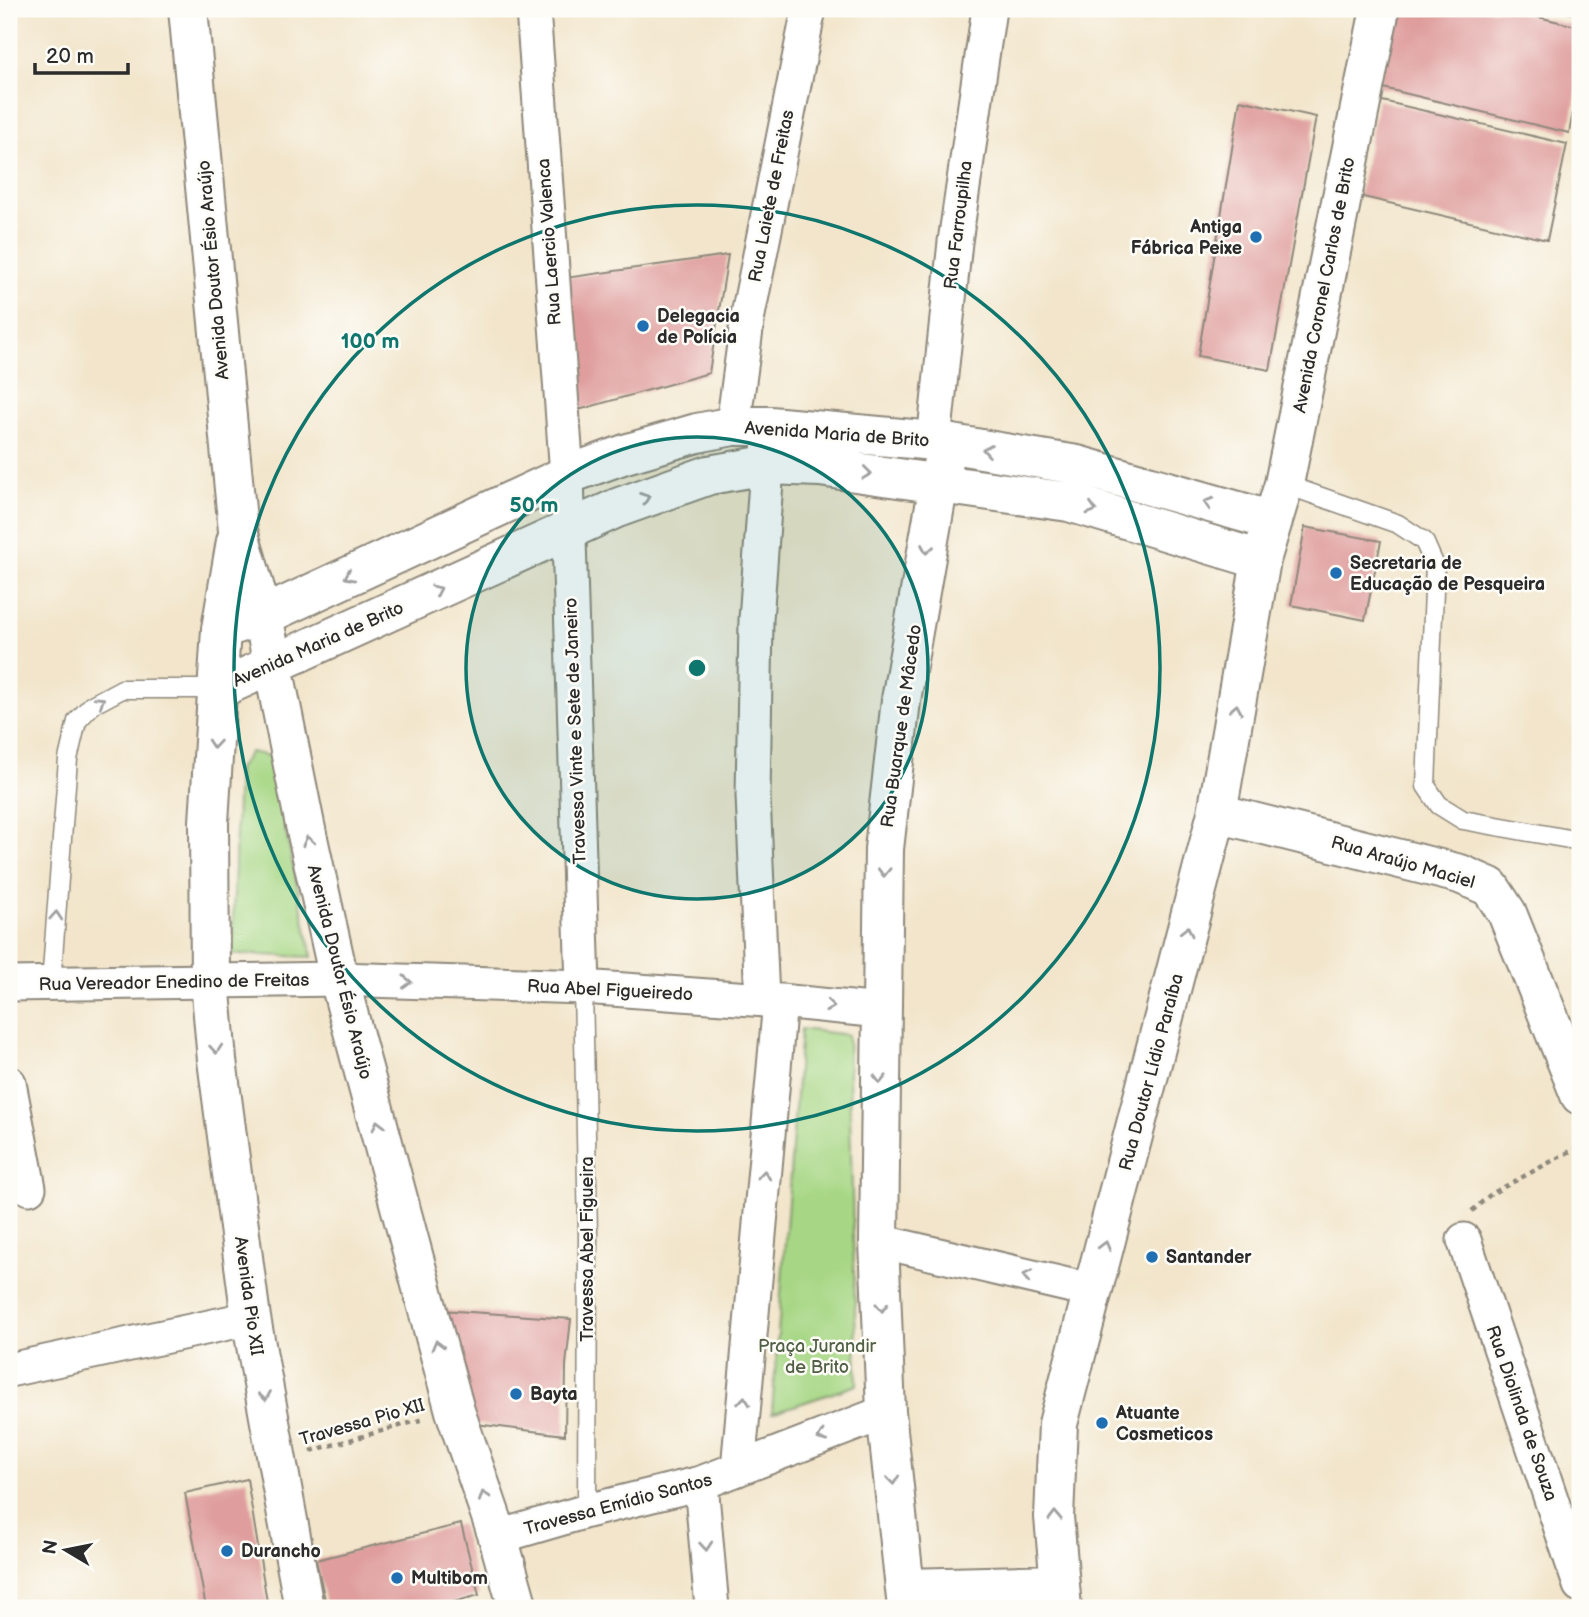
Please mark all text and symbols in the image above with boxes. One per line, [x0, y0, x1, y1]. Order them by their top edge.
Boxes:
scale bar [35, 32, 128, 76]
text: 20 m [46, 44, 94, 69]
street label: Rua Laiete de Freitas [744, 108, 799, 284]
street label: Avenida Coronel Carlos de Brito [1289, 156, 1360, 415]
street label: Rua Laercio Valenca [533, 158, 566, 326]
street label: Avenida Doutor Ésio Araújo [191, 159, 234, 381]
street label: Rua Farroupilha [940, 159, 977, 291]
place label: Antiga Fábrica Peixe [1131, 217, 1242, 259]
marker: Antiga Fábrica Peixe [1248, 229, 1264, 245]
place label: Delegacia de Polícia [657, 306, 740, 348]
marker: Delegacia de Polícia [635, 318, 651, 334]
text: 100 m [341, 329, 399, 354]
street label: Avenida Maria de Brito [744, 418, 930, 451]
one-way arrow [981, 443, 993, 458]
one-way arrow [861, 465, 873, 480]
one-way arrow [639, 492, 651, 506]
text: 50 m [510, 493, 558, 518]
one-way arrow [1202, 496, 1214, 511]
one-way arrow [1085, 500, 1097, 515]
one-way arrow [921, 543, 936, 555]
place label: Secretaria de Educação de Pesqueira [1350, 553, 1545, 595]
marker: Secretaria de Educação de Pesqueira [1328, 565, 1344, 581]
one-way arrow [344, 568, 357, 582]
one-way arrow [430, 584, 442, 598]
street label: Avenida Maria de Brito [229, 597, 407, 692]
street label: Travessa Vinte e Sete de Janeiro [560, 597, 591, 865]
street label: Rua Buarque de Mâcedo [877, 623, 926, 829]
centre of rings [685, 656, 709, 680]
one-way arrow [93, 696, 106, 709]
one-way arrow [1227, 703, 1242, 715]
one-way arrow [207, 739, 222, 750]
street label: Rua Araújo Maciel [1329, 832, 1477, 893]
one-way arrow [302, 835, 317, 847]
street label: Avenida Doutor Ésio Araújo [303, 862, 378, 1082]
one-way arrow [876, 866, 891, 877]
one-way arrow [48, 910, 63, 921]
one-way arrow [1179, 925, 1193, 937]
street label: Rua Vereador Enedino de Freitas [38, 970, 310, 995]
street label: Rua Doutor Lídio Paraíba [1115, 971, 1188, 1173]
one-way arrow [402, 974, 413, 989]
street label: Rua Abel Figueiredo [526, 976, 693, 1005]
one-way arrow [825, 998, 836, 1013]
one-way arrow [209, 1044, 224, 1055]
one-way arrow [873, 1074, 888, 1085]
one-way arrow [372, 1119, 386, 1131]
street label: Travessa Abel Figueira [577, 1156, 598, 1342]
one-way arrow [756, 1169, 771, 1180]
street label: Avenida Pio XII [230, 1235, 267, 1357]
one-way arrow [1097, 1240, 1111, 1252]
place label: Santander [1166, 1247, 1252, 1268]
marker: Santander [1144, 1249, 1160, 1265]
one-way arrow [1021, 1269, 1033, 1284]
one-way arrow [874, 1302, 889, 1313]
street label: Rua Diolinda de Souza [1482, 1323, 1561, 1504]
park label: Praça Jurandir de Brito [758, 1336, 877, 1378]
one-way arrow [431, 1339, 446, 1351]
place label: Bayta [530, 1384, 578, 1405]
marker: Bayta [508, 1386, 524, 1402]
one-way arrow [257, 1390, 272, 1402]
street label: Travessa Pio XII [297, 1395, 427, 1450]
one-way arrow [736, 1395, 751, 1406]
place label: Atuante Cosmeticos [1115, 1403, 1213, 1445]
marker: Atuante Cosmeticos [1094, 1415, 1110, 1431]
one-way arrow [817, 1428, 829, 1442]
street label: Travessa Emídio Santos [522, 1469, 715, 1540]
one-way arrow [886, 1474, 901, 1486]
one-way arrow [478, 1490, 492, 1503]
one-way arrow [1047, 1510, 1062, 1521]
north arrow [32, 1516, 102, 1586]
text: N [38, 1538, 63, 1556]
one-way arrow [698, 1540, 713, 1551]
place label: Durancho [241, 1541, 321, 1562]
marker: Durancho [219, 1543, 235, 1559]
place label: Multibom [411, 1568, 488, 1589]
marker: Multibom [389, 1570, 405, 1586]

